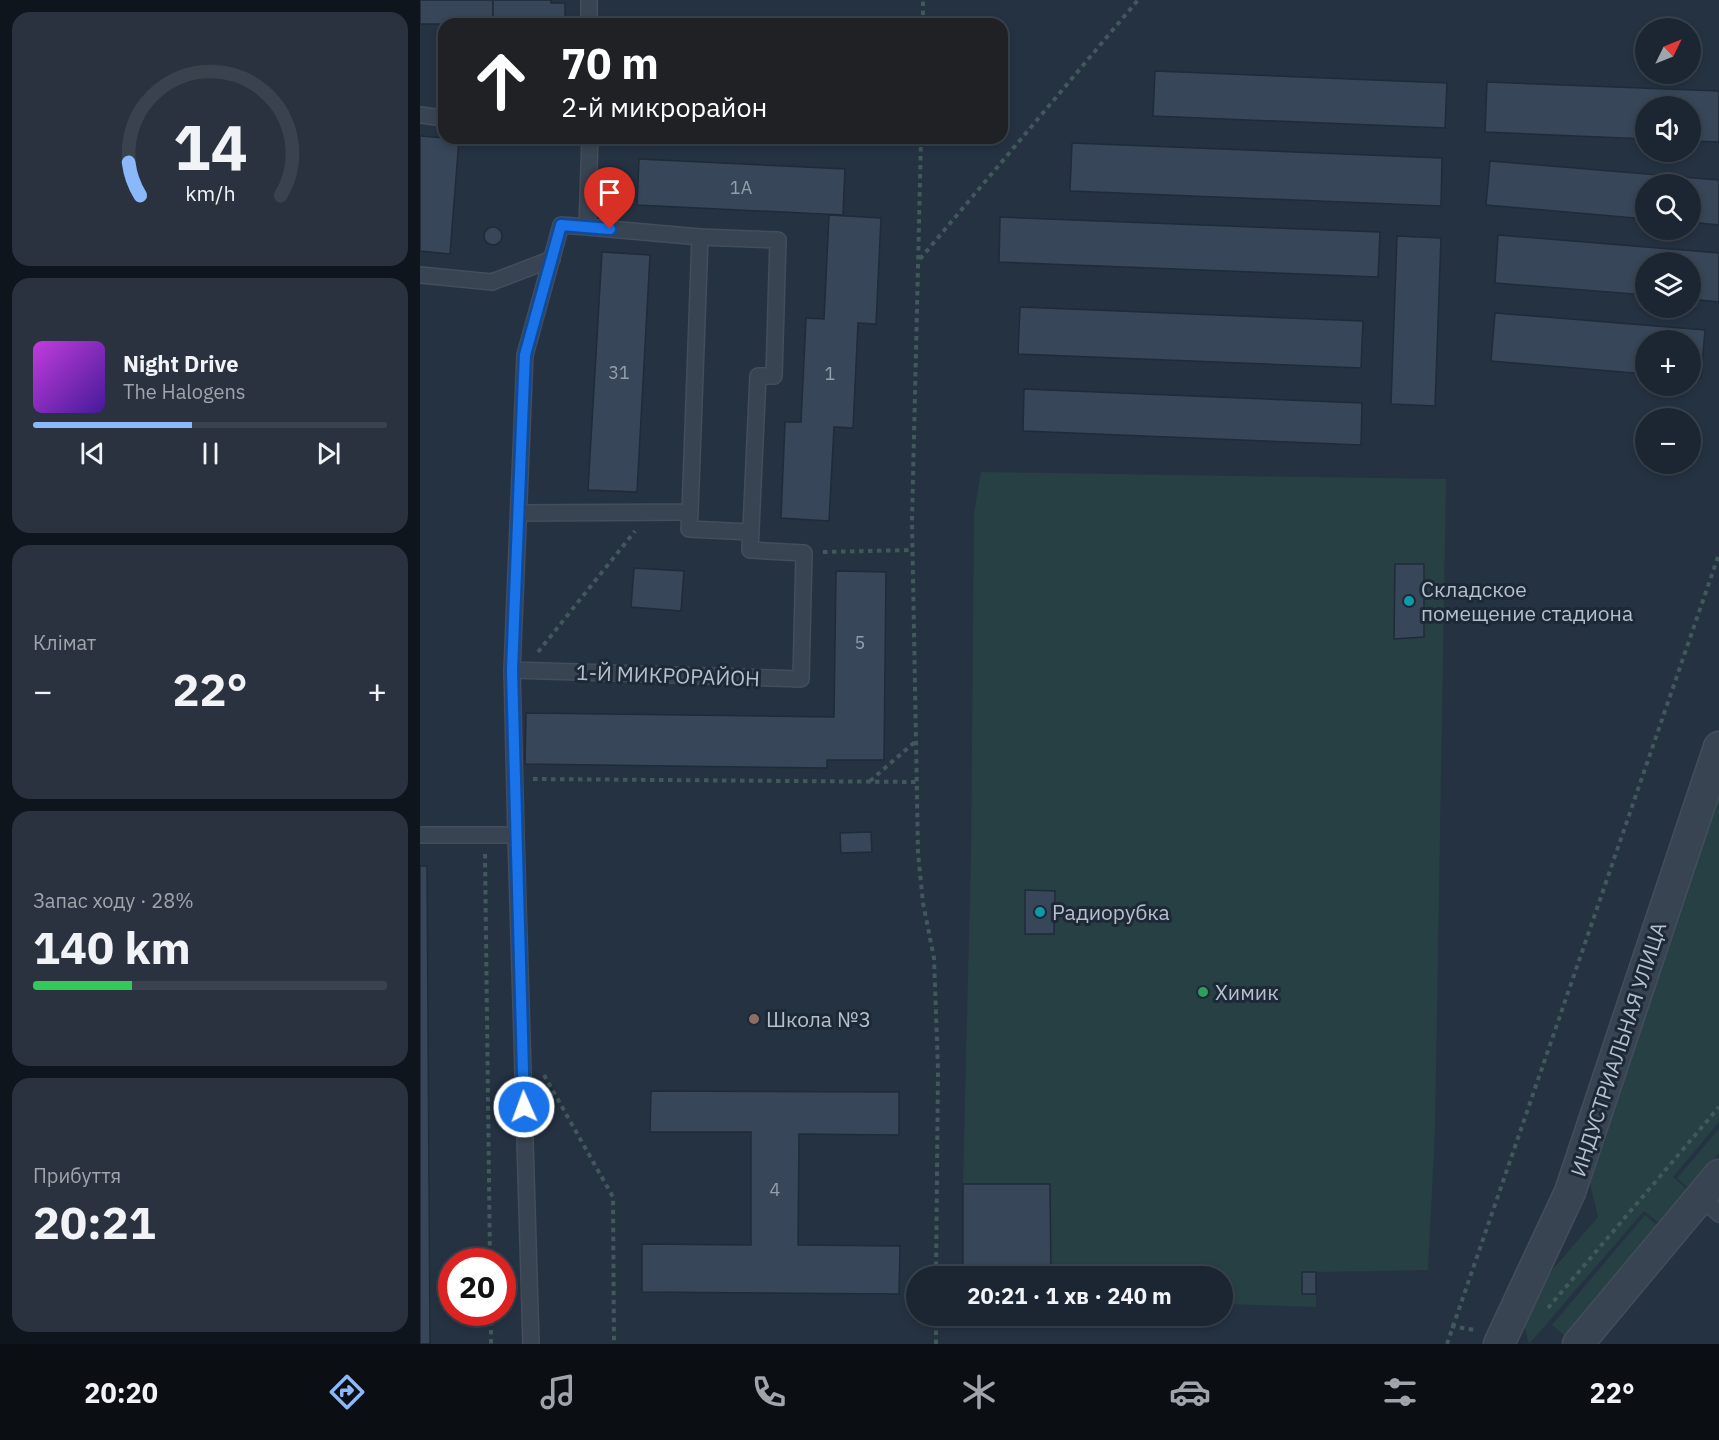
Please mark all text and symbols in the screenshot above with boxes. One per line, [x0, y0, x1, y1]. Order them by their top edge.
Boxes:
north arrow [1635, 18, 1701, 84]
map controls [1635, 18, 1701, 474]
text: 70 m [561, 36, 659, 91]
icon: ahead [462, 42, 540, 120]
text: 2-й микрорайон [561, 89, 767, 124]
button: sound [1635, 96, 1701, 162]
text: 14 [173, 106, 247, 187]
pin [584, 167, 635, 229]
button: search [1635, 174, 1701, 240]
icon: arrive [593, 176, 626, 209]
house number: 1А [730, 176, 753, 199]
text: km/h [185, 180, 235, 208]
button: layers [1635, 252, 1701, 318]
button: + [1635, 330, 1701, 396]
text: Night Drive [123, 349, 239, 378]
house number: 31 [608, 361, 630, 384]
house number: 1 [825, 362, 835, 385]
text: The Halogens [123, 378, 245, 405]
button: − [1635, 408, 1701, 474]
icon: previous [76, 437, 109, 470]
icon: pause [194, 437, 227, 470]
icon: next [312, 437, 345, 470]
place label: Складское помещение стадиона [1421, 575, 1633, 627]
marker: Складское помещение стадиона [1402, 594, 1416, 608]
text: Клімат [33, 629, 96, 656]
house number: 5 [855, 631, 865, 654]
street label: 1-Й МИКРОРАЙОН [576, 658, 760, 692]
text: 22° [172, 660, 248, 718]
text: − [33, 669, 53, 712]
text: + [367, 669, 387, 712]
text: Запас ходу · 28% [33, 887, 194, 914]
place label: Радиорубка [1052, 898, 1170, 926]
marker: Радиорубка [1033, 905, 1047, 919]
text: 140 km [33, 918, 191, 976]
street label: ИНДУСТРИАЛЬНАЯ УЛИЦА [1564, 918, 1672, 1180]
place label: Химик [1215, 978, 1279, 1006]
marker: Химик [1196, 985, 1210, 999]
place label: Школа №3 [766, 1005, 871, 1033]
marker: Школа №3 [747, 1012, 761, 1026]
position arrow [492, 1075, 556, 1139]
text: Прибуття [33, 1162, 121, 1189]
house number: 4 [770, 1178, 781, 1201]
text: 20:21 [33, 1193, 156, 1251]
speed limit sign: 20 [438, 1248, 516, 1326]
text: 20:21 · 1 хв · 240 m [967, 1281, 1172, 1310]
icon: directions [326, 1371, 368, 1413]
icon: music [537, 1371, 579, 1413]
icon: phone [748, 1371, 790, 1413]
icon: climate [958, 1371, 1000, 1413]
icon: car [1169, 1371, 1211, 1413]
icon: filters [1379, 1371, 1421, 1413]
text: 20:20 [84, 1375, 158, 1410]
text: 22° [1590, 1375, 1635, 1410]

